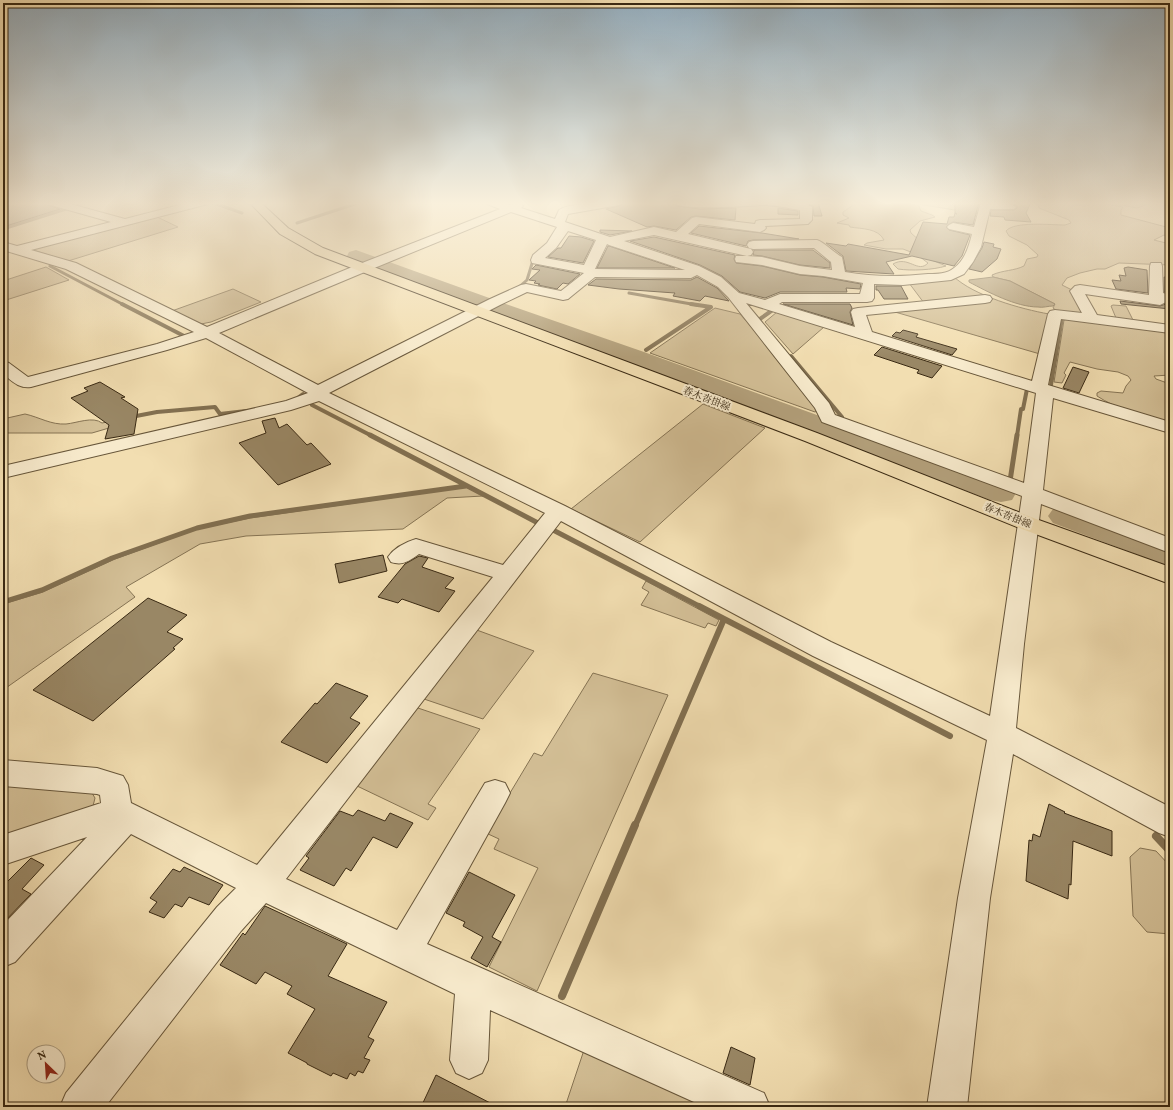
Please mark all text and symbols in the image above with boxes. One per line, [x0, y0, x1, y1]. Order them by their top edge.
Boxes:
street label: 春木沓掛線 [681, 383, 732, 414]
street label: 春木沓掛線 [982, 500, 1033, 532]
north arrow [26, 1044, 66, 1084]
text: N [36, 1048, 49, 1065]

